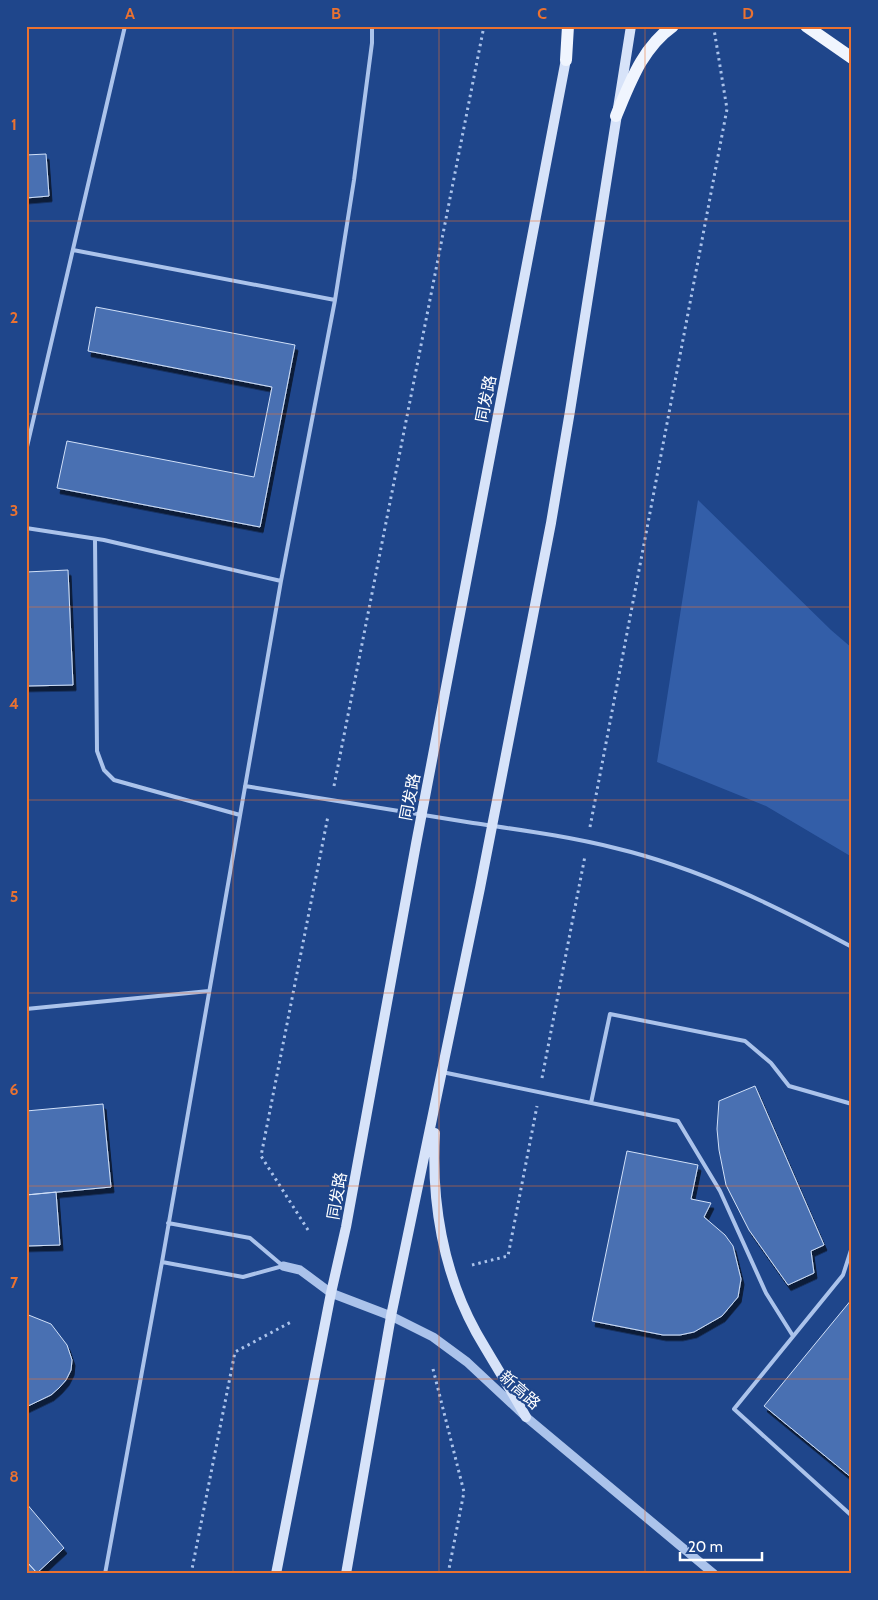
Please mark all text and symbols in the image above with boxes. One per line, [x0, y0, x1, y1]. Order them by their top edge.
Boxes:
text: A [125, 4, 135, 23]
text: B [331, 4, 341, 23]
text: C [537, 4, 547, 23]
text: D [742, 4, 754, 23]
text: 1 [11, 115, 17, 134]
text: 2 [10, 308, 18, 327]
street label: 同发路 [472, 374, 500, 424]
text: 3 [10, 501, 18, 520]
text: 4 [9, 694, 19, 713]
street label: 同发路 [396, 772, 424, 822]
text: 5 [10, 887, 18, 906]
text: 6 [10, 1080, 19, 1099]
street label: 同发路 [323, 1171, 351, 1221]
text: 7 [10, 1273, 19, 1292]
street label: 新高路 [496, 1367, 544, 1413]
text: 8 [9, 1467, 19, 1486]
scale bar [680, 1530, 763, 1562]
text: 20 m [688, 1538, 723, 1556]

